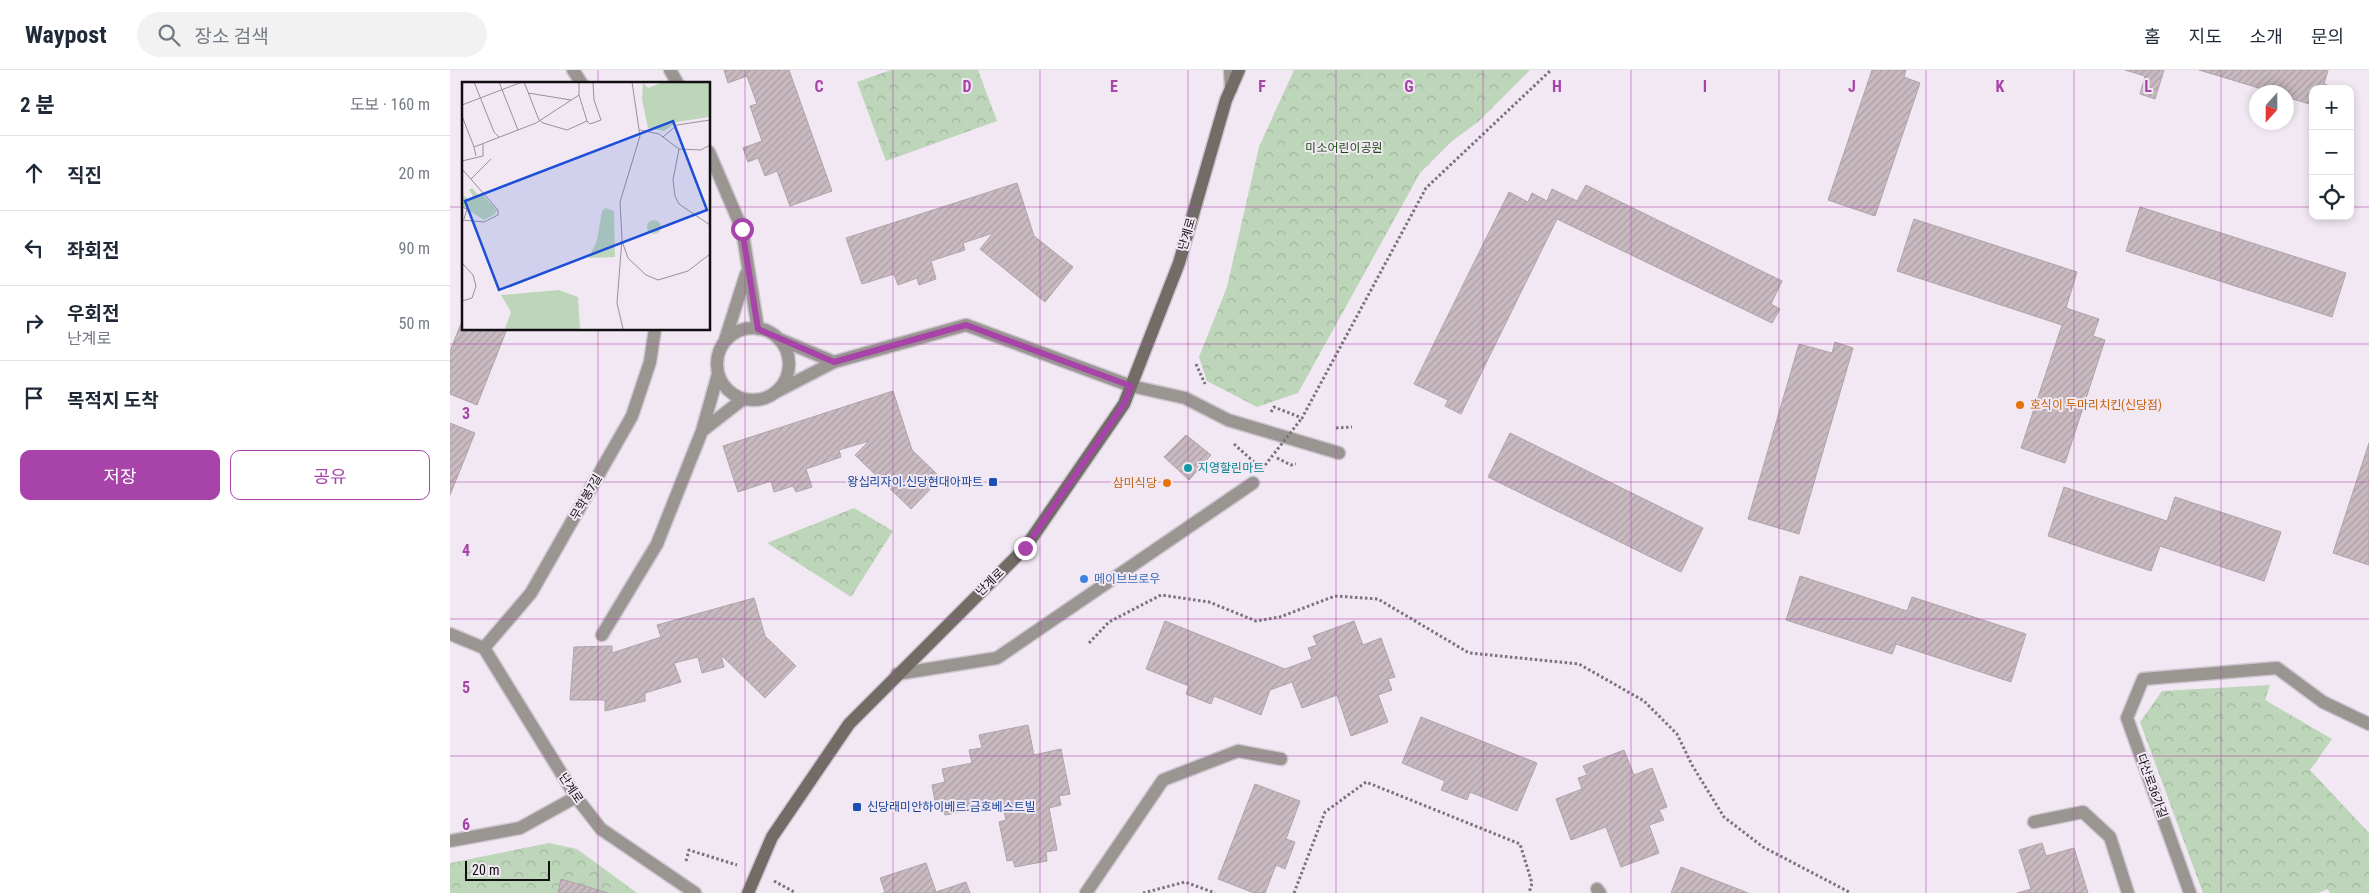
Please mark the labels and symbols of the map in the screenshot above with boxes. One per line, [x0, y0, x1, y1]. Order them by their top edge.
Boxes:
text: C [814, 77, 824, 96]
text: D [962, 77, 972, 96]
text: E [1110, 77, 1118, 96]
text: F [1258, 77, 1266, 96]
text: G [1404, 77, 1414, 96]
text: H [1552, 77, 1562, 96]
text: I [1703, 77, 1707, 96]
text: J [1848, 77, 1856, 96]
text: K [1996, 77, 2005, 96]
text: L [2144, 77, 2152, 96]
inset map [462, 82, 710, 330]
north arrow [2249, 85, 2294, 130]
park label: 미소어린이공원 [1305, 141, 1383, 155]
street label: 난계로 [1176, 216, 1198, 252]
route start [731, 218, 754, 241]
place label: 호식이 두마리치킨(신당점) [2030, 398, 2162, 412]
marker: 호식이 두마리치킨(신당점) [2014, 399, 2026, 411]
text: 3 [462, 404, 470, 423]
place label: 지영할린마트 [1198, 461, 1264, 475]
marker: 지영할린마트 [1182, 462, 1194, 474]
street label: 무학봉7길 [567, 472, 605, 522]
place label: 왕십리자이.신당현대아파트 [847, 475, 983, 489]
marker: 왕십리자이.신당현대아파트 [987, 476, 999, 488]
place label: 삼미식당 [1113, 476, 1157, 490]
marker: 삼미식당 [1161, 477, 1173, 489]
route end [1014, 537, 1037, 560]
text: 4 [462, 541, 470, 560]
street label: 난계로 [973, 565, 1007, 599]
place label: 메이브브로우 [1094, 572, 1160, 586]
marker: 메이브브로우 [1078, 573, 1090, 585]
text: 5 [462, 678, 470, 697]
street label: 다산로36가길 [2134, 752, 2170, 820]
street label: 난계로 [556, 770, 586, 806]
place label: 신당래미안하이베르.금호베스트빌 [867, 800, 1036, 814]
marker: 신당래미안하이베르.금호베스트빌 [851, 801, 863, 813]
text: 6 [462, 815, 470, 834]
scale bar [465, 858, 550, 881]

